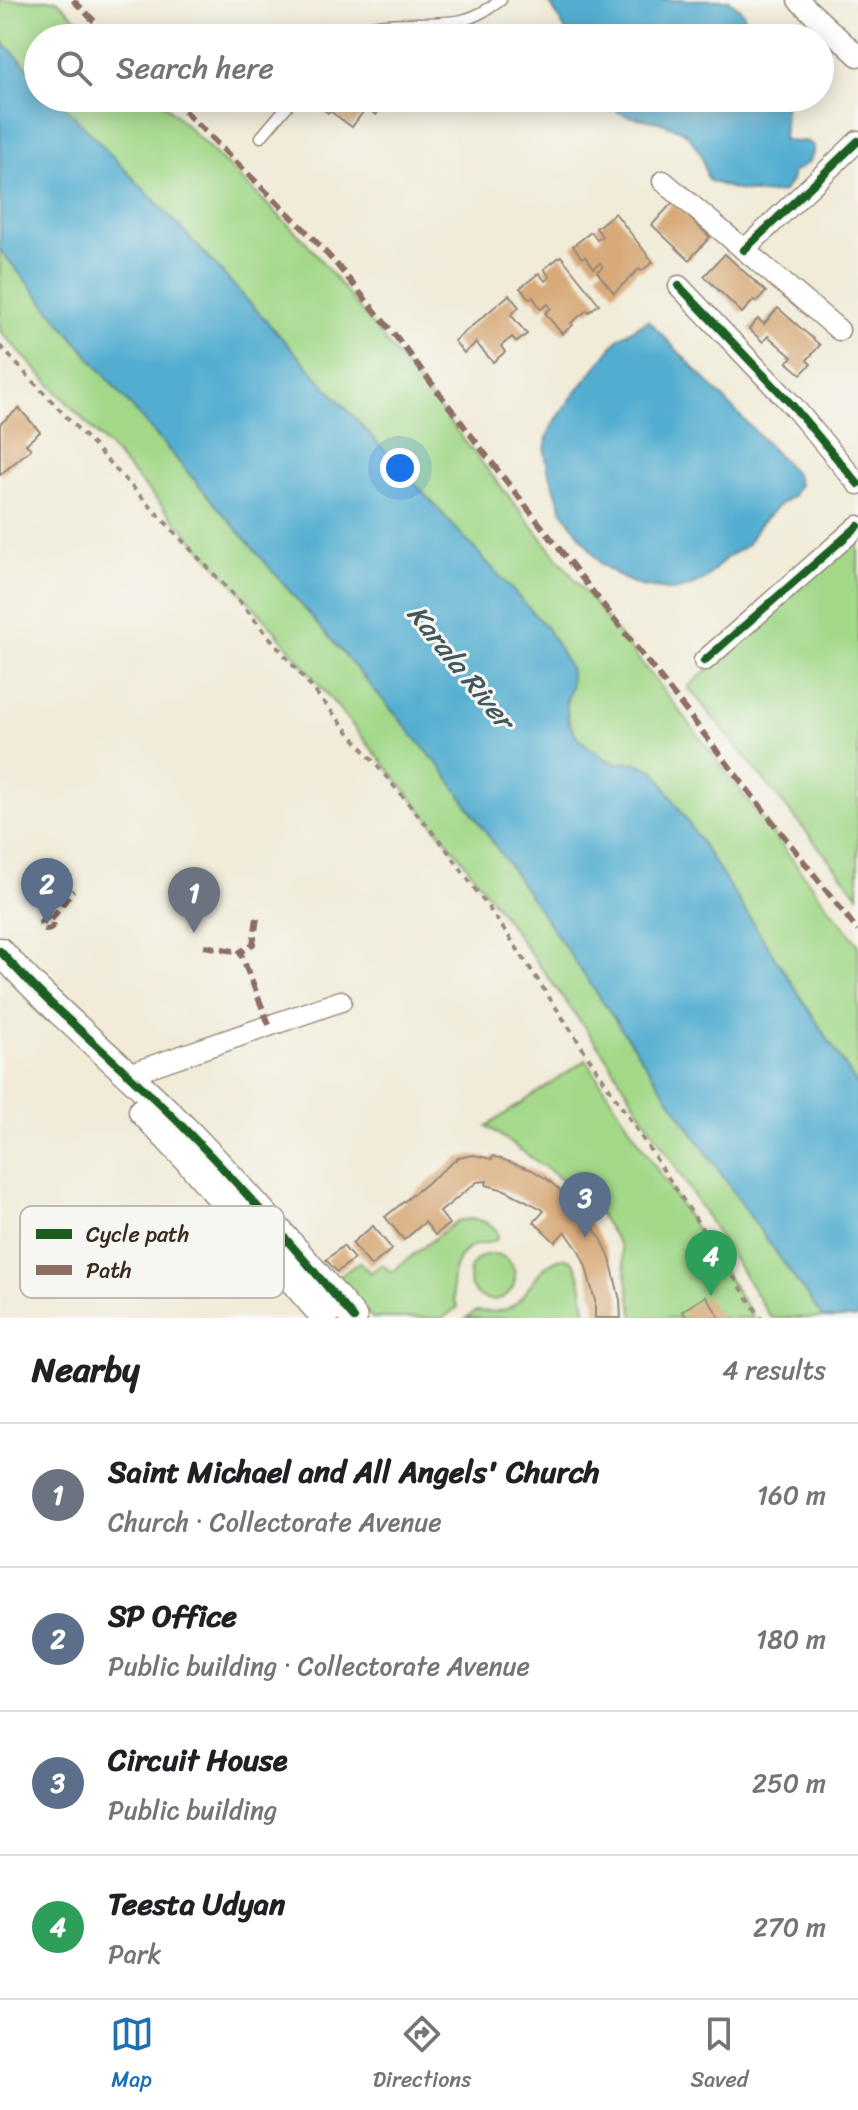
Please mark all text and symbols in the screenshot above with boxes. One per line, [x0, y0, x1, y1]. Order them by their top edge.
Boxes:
search box [24, 24, 834, 112]
text: Search here [116, 41, 274, 95]
icon: search [52, 46, 96, 90]
your location [380, 448, 420, 488]
water label: Karala River [395, 593, 530, 744]
pin: 2 [21, 858, 73, 924]
pin: 1 [168, 867, 220, 933]
pin: 3 [559, 1172, 611, 1238]
legend [20, 1206, 284, 1298]
text: Cycle path [86, 1215, 189, 1254]
pin: 4 [685, 1230, 737, 1296]
text: Path [86, 1251, 132, 1290]
text: Nearby [32, 1340, 140, 1400]
text: 4 results [722, 1347, 826, 1393]
text: Saint Michael and All Angels' Church [108, 1445, 599, 1499]
text: 1 [52, 1472, 64, 1518]
text: 160 m [757, 1472, 826, 1518]
text: Church · Collectorate Avenue [108, 1499, 442, 1545]
text: SP Office [108, 1589, 237, 1643]
text: 2 [50, 1616, 66, 1662]
text: 180 m [756, 1616, 826, 1662]
text: Public building · Collectorate Avenue [108, 1643, 530, 1689]
text: Circuit House [108, 1733, 287, 1787]
text: 3 [51, 1760, 65, 1806]
text: 250 m [752, 1760, 826, 1806]
text: Public building [108, 1787, 277, 1833]
text: Teesta Udyan [108, 1877, 285, 1931]
text: 4 [50, 1904, 66, 1950]
text: 270 m [753, 1904, 826, 1950]
text: Park [108, 1931, 161, 1977]
tab: Map [110, 2012, 154, 2099]
tab: Directions [373, 2012, 471, 2099]
tab: Saved [690, 2012, 748, 2099]

